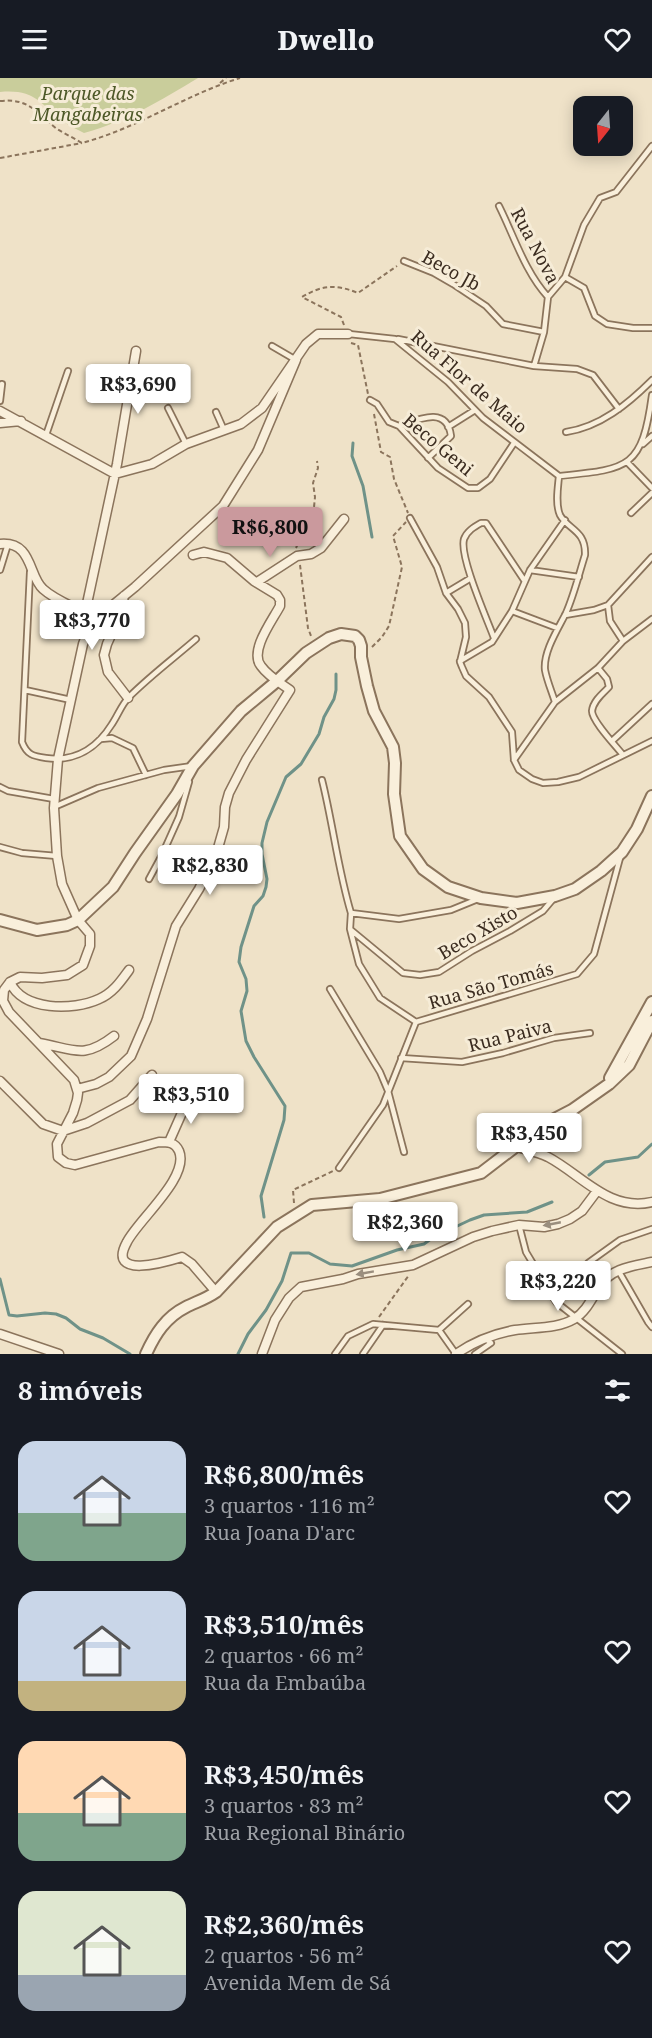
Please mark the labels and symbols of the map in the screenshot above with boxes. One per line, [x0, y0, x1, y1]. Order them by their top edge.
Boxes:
park label: Parque das Mangabeiras [32, 81, 143, 126]
north arrow [573, 96, 633, 156]
street label: Rua Nova [506, 203, 566, 288]
street label: Beco Jb [418, 244, 485, 296]
street label: Rua Flor de Maio [407, 324, 533, 438]
pin: R$3,690 [83, 364, 193, 415]
street label: Beco Geni [398, 408, 479, 481]
pin: R$6,800 [215, 507, 325, 558]
pin: R$3,770 [37, 600, 147, 651]
pin: R$2,830 [155, 845, 265, 896]
street label: Beco Xisto [433, 900, 522, 964]
street label: Rua São Tomás [425, 956, 556, 1014]
street label: Rua Paiva [465, 1013, 554, 1057]
pin: R$3,510 [136, 1074, 246, 1125]
pin: R$3,450 [474, 1113, 584, 1164]
pin: R$2,360 [350, 1202, 460, 1253]
one-way arrow [542, 1220, 561, 1229]
pin: R$3,220 [503, 1261, 613, 1312]
one-way arrow [356, 1269, 375, 1278]

